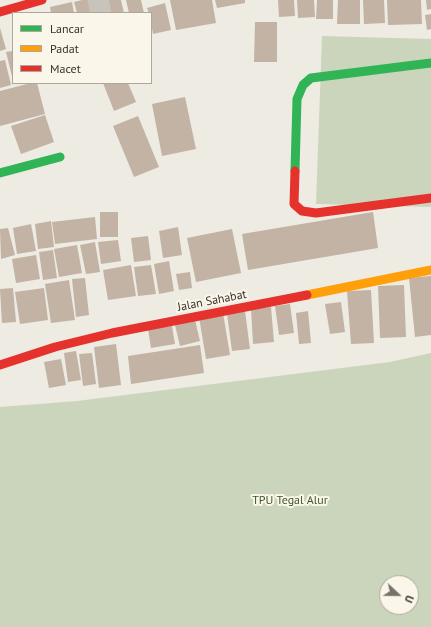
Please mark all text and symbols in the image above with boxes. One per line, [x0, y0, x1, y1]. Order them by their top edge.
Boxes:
legend [12, 12, 152, 84]
text: Lancar [50, 21, 84, 36]
text: Padat [50, 41, 79, 56]
text: Macet [50, 61, 81, 76]
street label: Jalan Sahabat [176, 287, 248, 315]
park label: TPU Tegal Alur [252, 494, 328, 508]
north arrow [379, 575, 419, 615]
text: U [401, 593, 417, 605]

